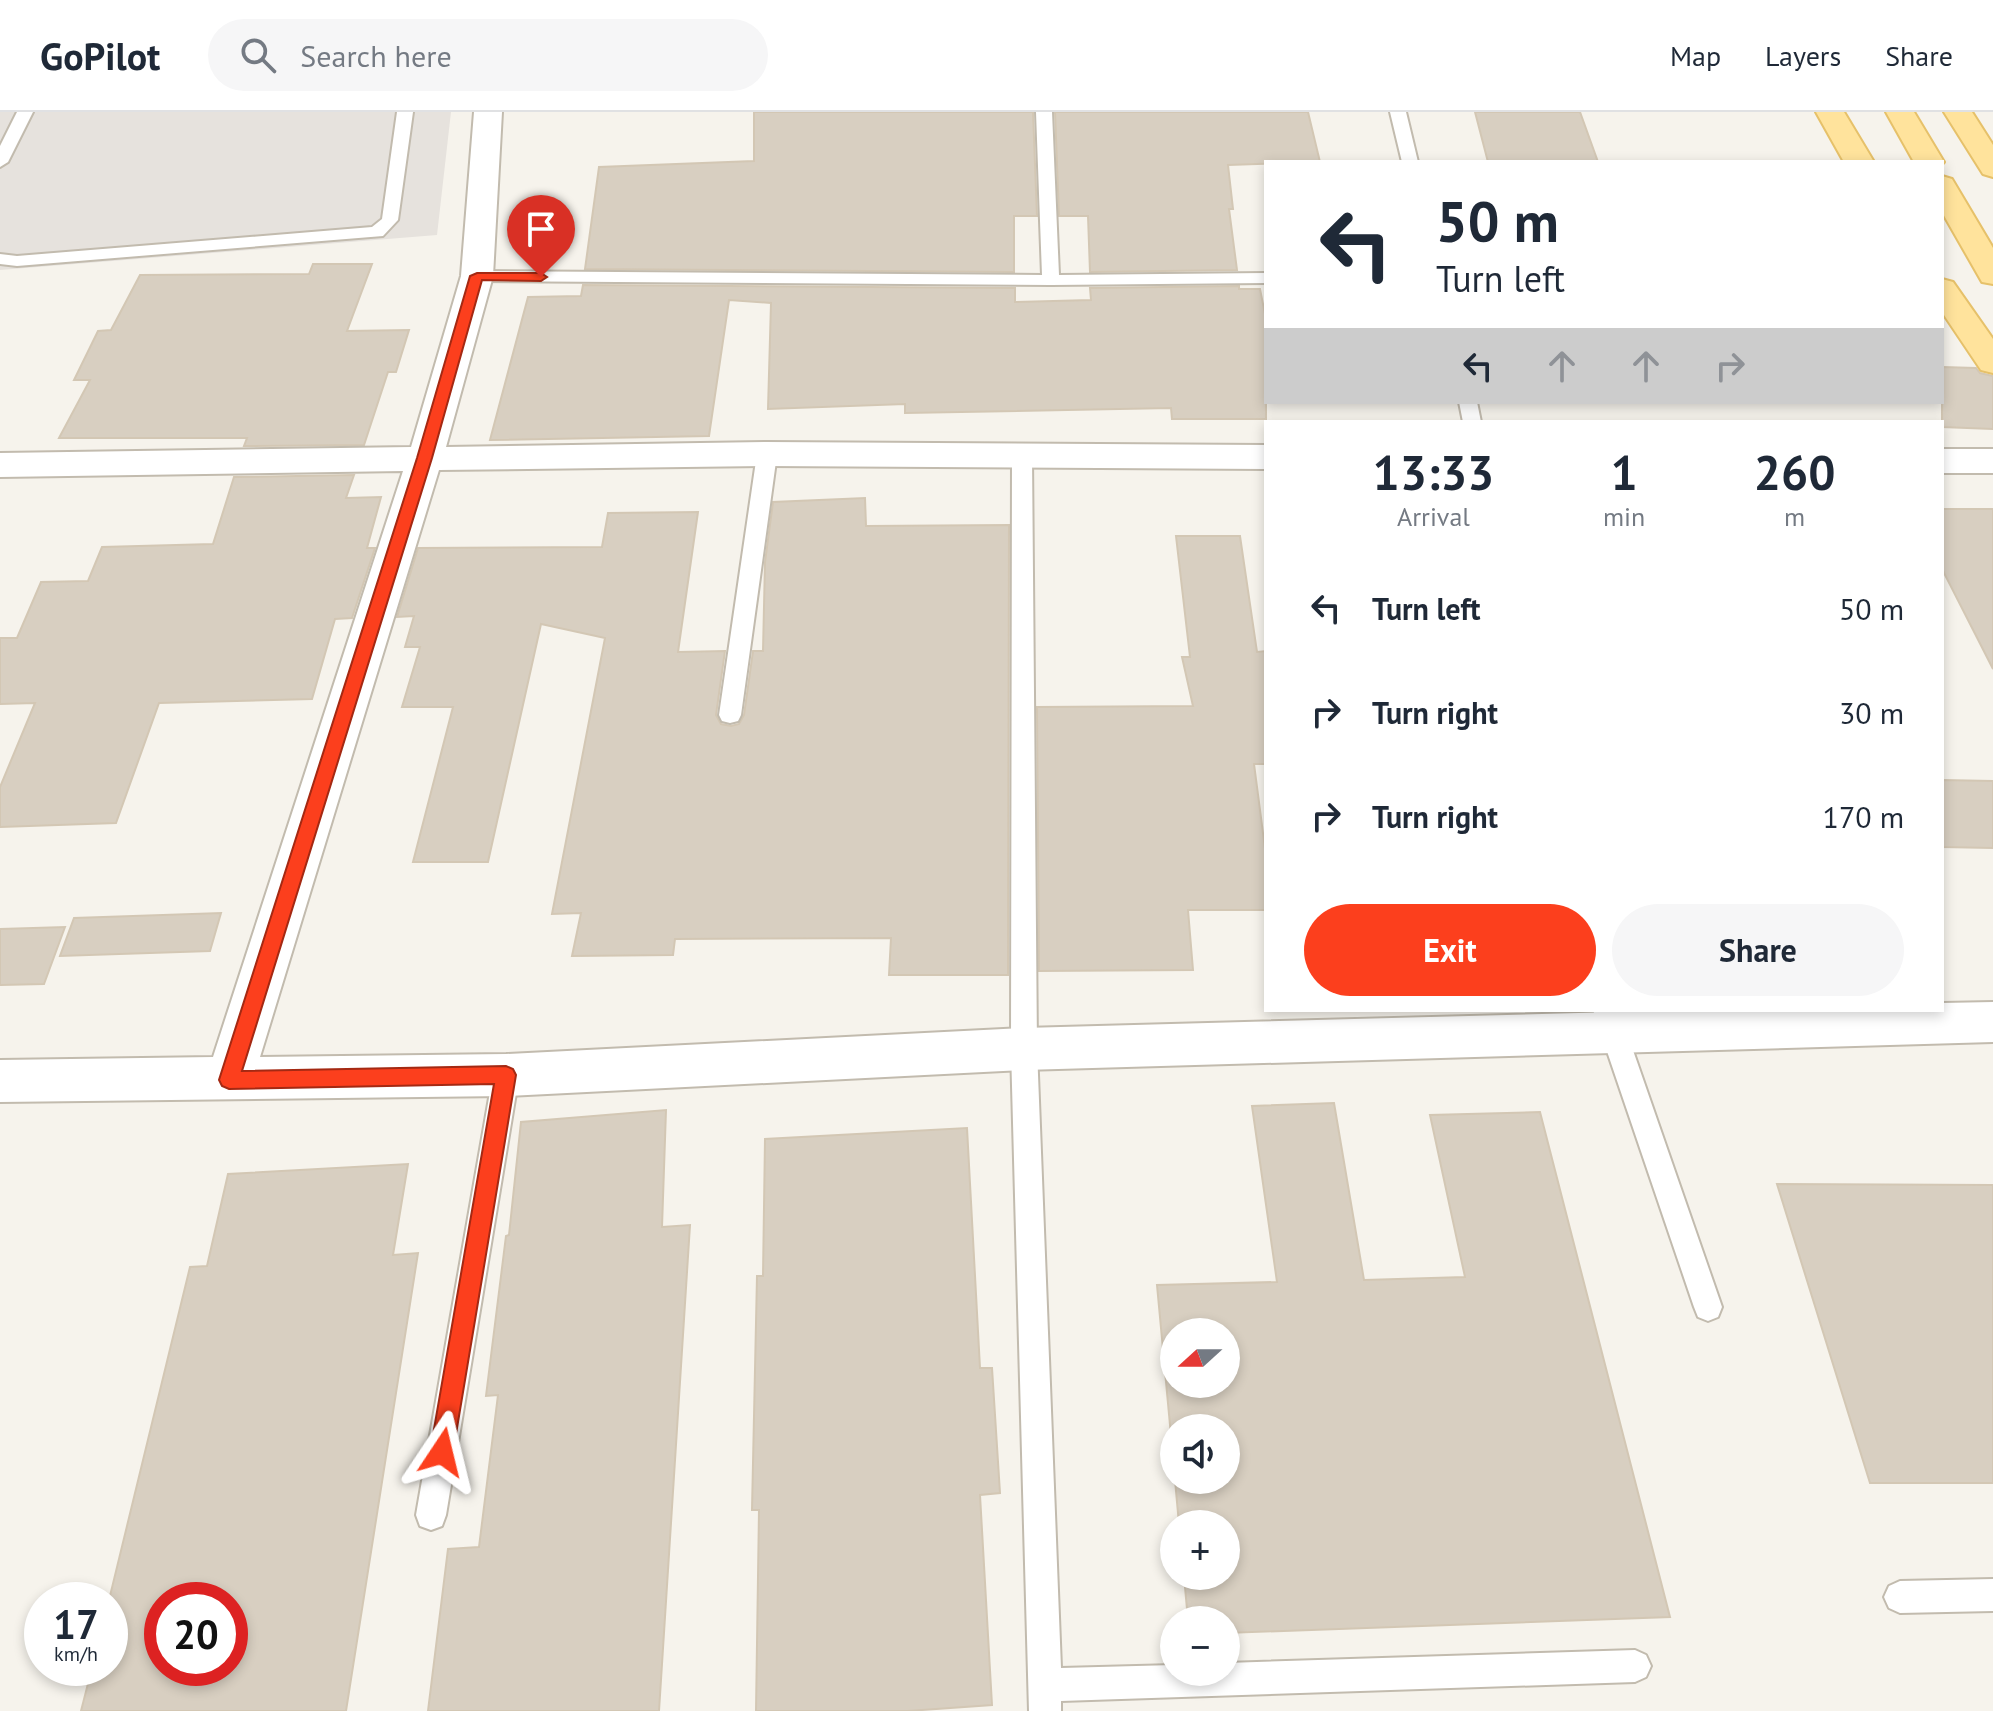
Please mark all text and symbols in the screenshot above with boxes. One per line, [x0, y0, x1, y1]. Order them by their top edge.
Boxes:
search box [208, 19, 768, 91]
text: GoPilot [40, 31, 160, 80]
icon: search [236, 33, 280, 77]
text: Search here [300, 36, 452, 75]
text: Map [1670, 37, 1721, 74]
text: Layers [1765, 37, 1841, 74]
text: Share [1885, 37, 1953, 74]
text: 50 m [1436, 185, 1559, 257]
icon: left [1304, 192, 1408, 296]
pin [507, 195, 575, 277]
icon: arrive [519, 207, 563, 251]
text: Turn left [1436, 255, 1565, 302]
icon: left [1456, 344, 1500, 388]
icon: ahead [1540, 344, 1584, 388]
icon: ahead [1624, 344, 1668, 388]
icon: right [1708, 344, 1752, 388]
text: 13:33 [1373, 441, 1494, 503]
text: 1 [1610, 441, 1638, 503]
text: 260 [1754, 441, 1835, 503]
text: Arrival [1397, 500, 1470, 533]
text: min [1603, 500, 1645, 533]
text: m [1784, 500, 1805, 533]
icon: left [1304, 586, 1348, 630]
text: Turn left [1372, 589, 1480, 628]
text: 50 m [1839, 589, 1904, 628]
icon: right [1304, 690, 1348, 734]
text: Turn right [1372, 693, 1498, 732]
text: 30 m [1839, 693, 1904, 732]
icon: right [1304, 794, 1348, 838]
text: Turn right [1372, 797, 1498, 836]
text: 170 m [1823, 797, 1904, 836]
button: Exit [1304, 904, 1596, 996]
button: Share [1612, 904, 1904, 996]
north arrow [1160, 1318, 1240, 1398]
map controls [1160, 1318, 1240, 1686]
position arrow [400, 1410, 484, 1494]
button: sound [1160, 1414, 1240, 1494]
button: + [1160, 1510, 1240, 1590]
speed limit sign: 20 [144, 1582, 248, 1686]
text: 17 [53, 1598, 99, 1650]
button: − [1160, 1606, 1240, 1686]
text: km/h [54, 1641, 98, 1667]

